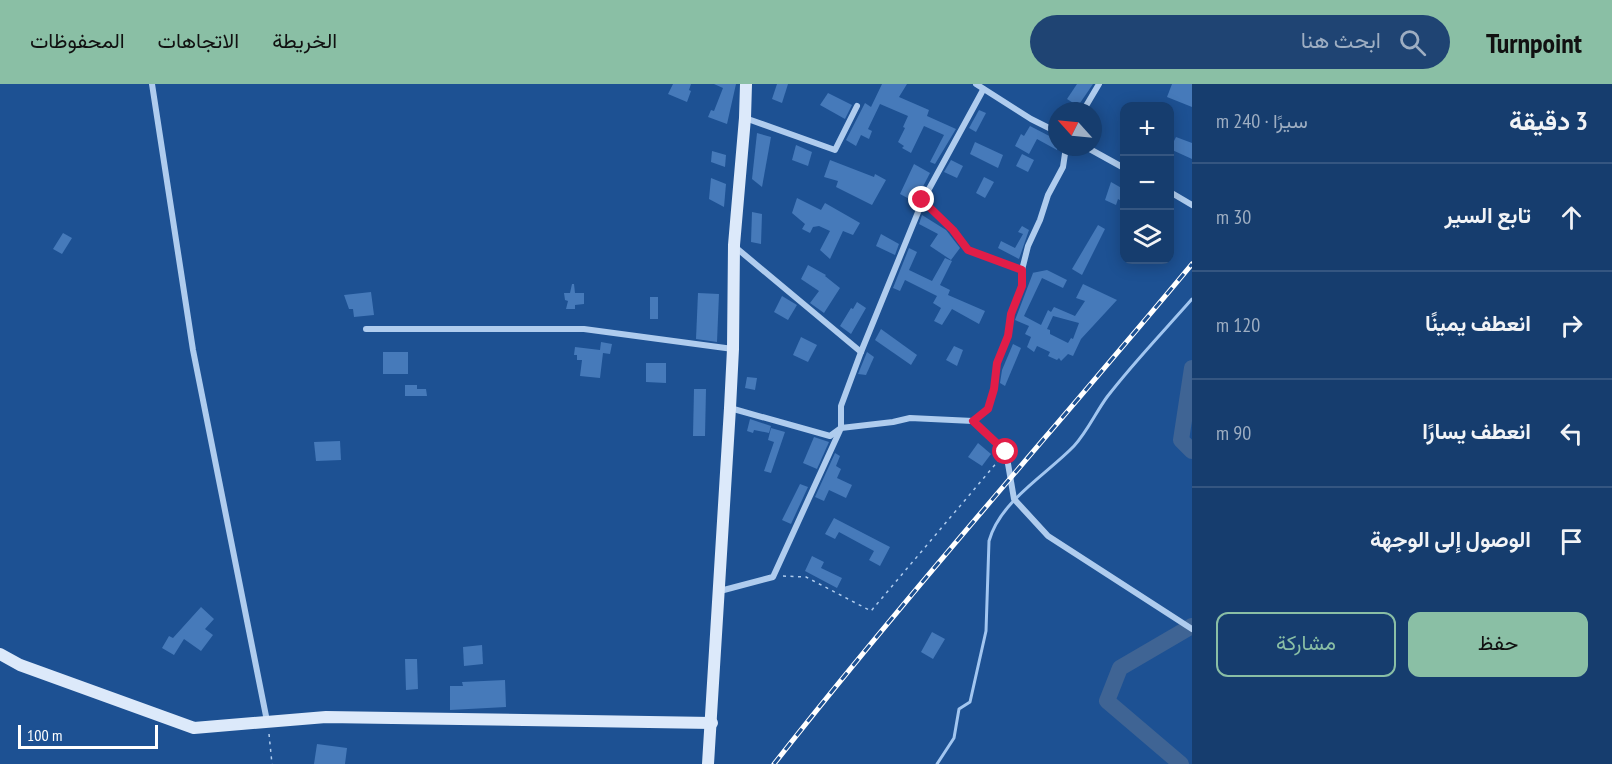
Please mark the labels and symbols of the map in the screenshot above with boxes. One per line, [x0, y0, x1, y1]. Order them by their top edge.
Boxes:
north arrow [1048, 102, 1102, 156]
route end [908, 186, 934, 212]
route start [992, 438, 1018, 464]
scale bar [18, 722, 158, 750]

